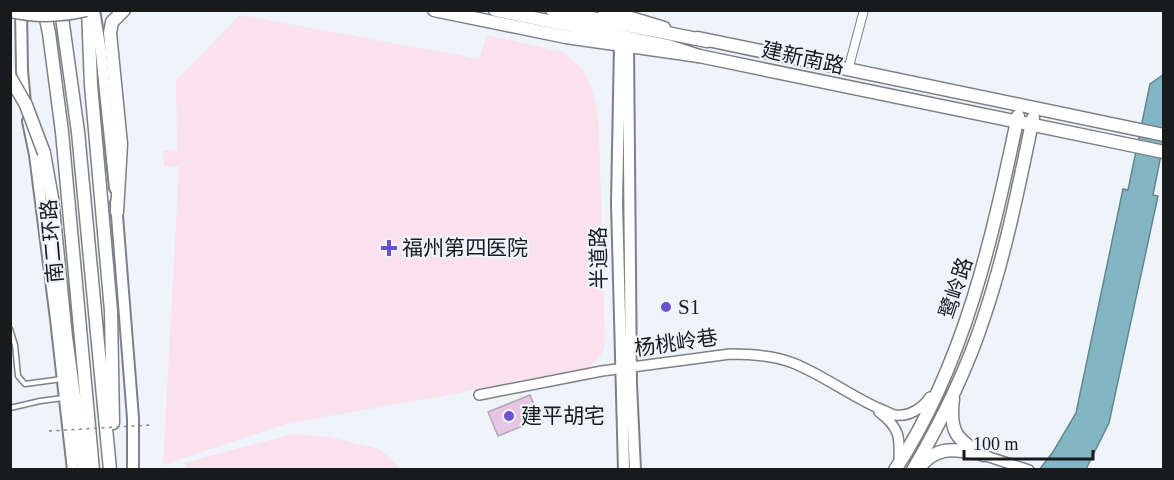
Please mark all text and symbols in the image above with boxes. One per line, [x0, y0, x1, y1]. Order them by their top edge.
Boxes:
street label: 建新南路 [759, 38, 847, 78]
street label: 南二环路 [36, 198, 68, 284]
street label: 半道路 [586, 226, 612, 290]
place label: 福州第四医院 [402, 236, 528, 260]
marker: 福州第四医院 [380, 239, 398, 257]
street label: 鹭岭路 [935, 254, 977, 322]
place label: S1 [678, 295, 700, 319]
marker: S1 [659, 300, 673, 314]
street label: 杨桃岭巷 [633, 325, 719, 361]
place label: 建平胡宅 [521, 404, 605, 428]
marker: 建平胡宅 [502, 409, 516, 423]
scale bar [964, 423, 1093, 461]
text: 100 m [973, 434, 1019, 454]

